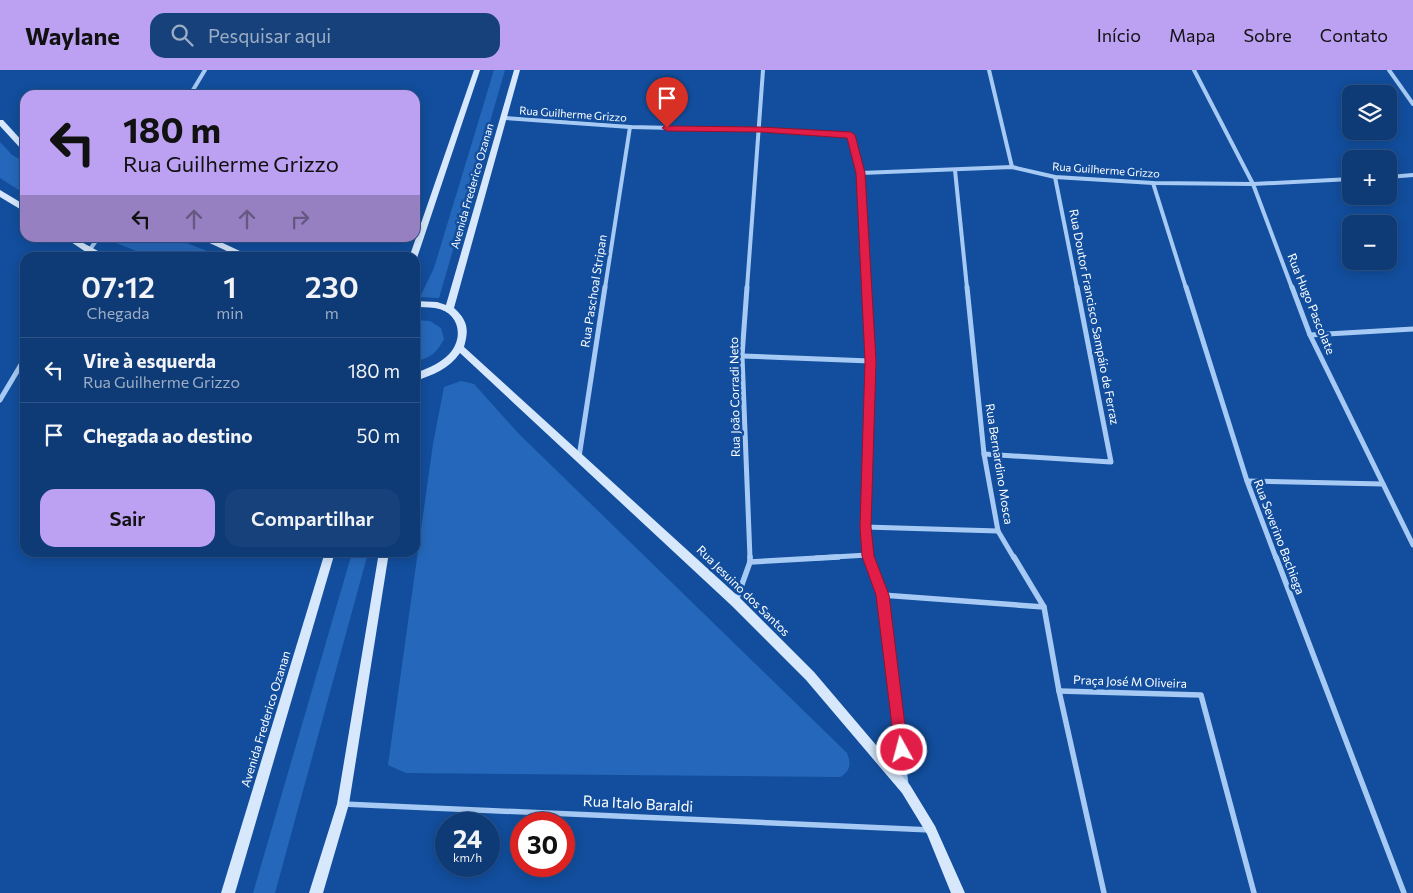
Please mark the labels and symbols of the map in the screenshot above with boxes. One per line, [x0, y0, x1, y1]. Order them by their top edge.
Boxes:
pin [646, 77, 688, 128]
street label: Rua Guilherme Grizzo [519, 103, 628, 124]
street label: Avenida Frederico Ozanan [447, 122, 496, 250]
street label: Rua Guilherme Grizzo [1052, 159, 1161, 180]
street label: Rua Doutor Francisco Sampáio de Ferraz [1067, 208, 1123, 426]
street label: Rua Paschoal Stripan [577, 233, 609, 348]
street label: Rua Hugo Pascolate [1285, 251, 1339, 356]
street label: Rua João Corradi Neto [726, 337, 743, 457]
street label: Rua Bernardino Mosca [983, 402, 1016, 525]
street label: Rua Severino Bachiega [1252, 477, 1308, 596]
street label: Rua Jesuino dos Santos [694, 542, 793, 639]
street label: Avenida Frederico Ozanan [238, 649, 292, 789]
street label: Praça José M Oliveira [1073, 672, 1187, 691]
position arrow [875, 723, 927, 775]
street label: Rua Italo Baraldi [582, 791, 694, 815]
speed limit sign: 30 [510, 812, 575, 877]

